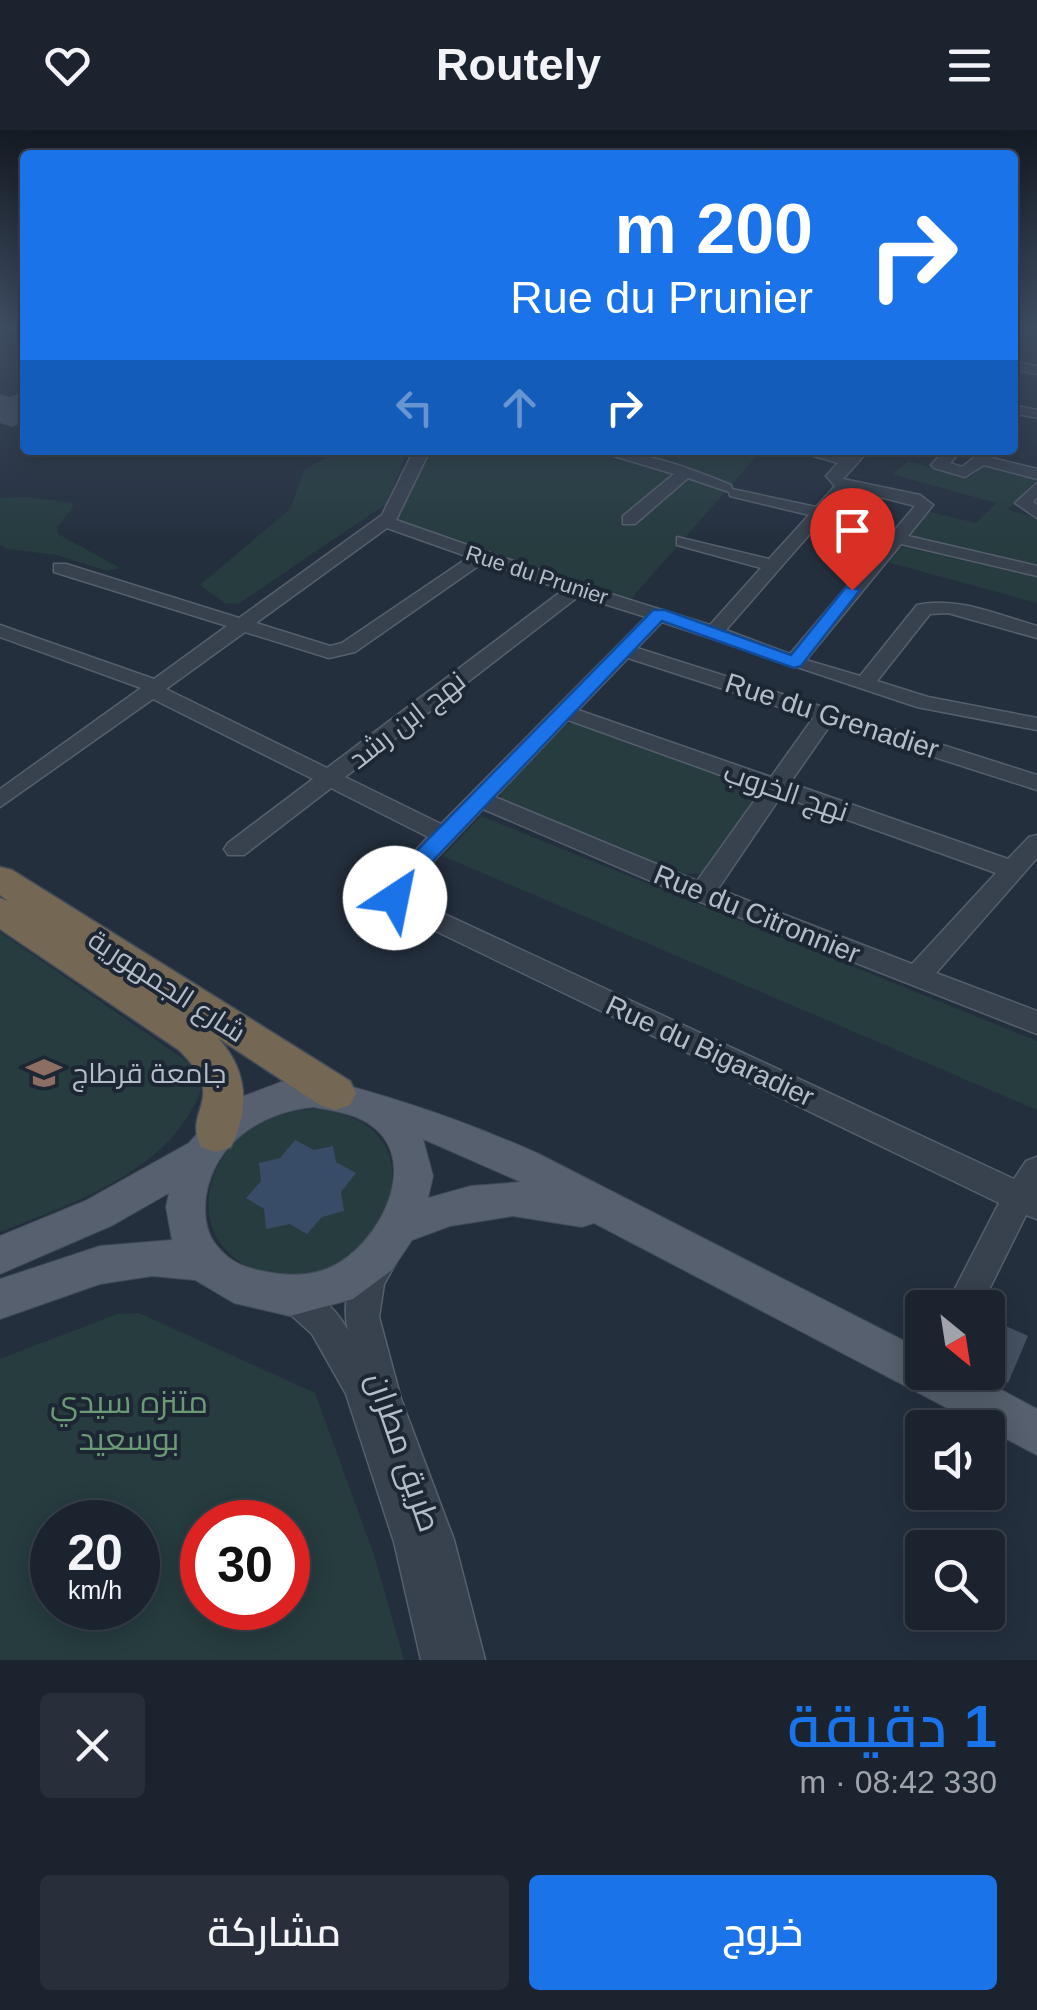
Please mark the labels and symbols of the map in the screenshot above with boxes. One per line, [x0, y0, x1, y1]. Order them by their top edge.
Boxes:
pin [810, 488, 895, 591]
street label: Rue du Prunier [463, 540, 611, 610]
street label: نهج ابن رشد [343, 665, 473, 777]
street label: Rue du Grenadier [721, 667, 943, 765]
street label: نهج الخروب [719, 756, 852, 831]
position arrow [343, 846, 447, 950]
street label: Rue du Citronnier [649, 859, 865, 969]
street label: شارع الجمهورية [81, 924, 251, 1051]
street label: Rue du Bigaradier [601, 989, 819, 1113]
school or university icon: جامعة قرطاج [25, 1054, 63, 1092]
place label: جامعة قرطاج [72, 1058, 226, 1092]
north arrow [905, 1290, 1005, 1390]
street label: طريق مطران [358, 1368, 448, 1537]
park label: متنزه سيدي بوسعيد [50, 1384, 208, 1457]
speed limit sign: 30 [180, 1500, 310, 1630]

